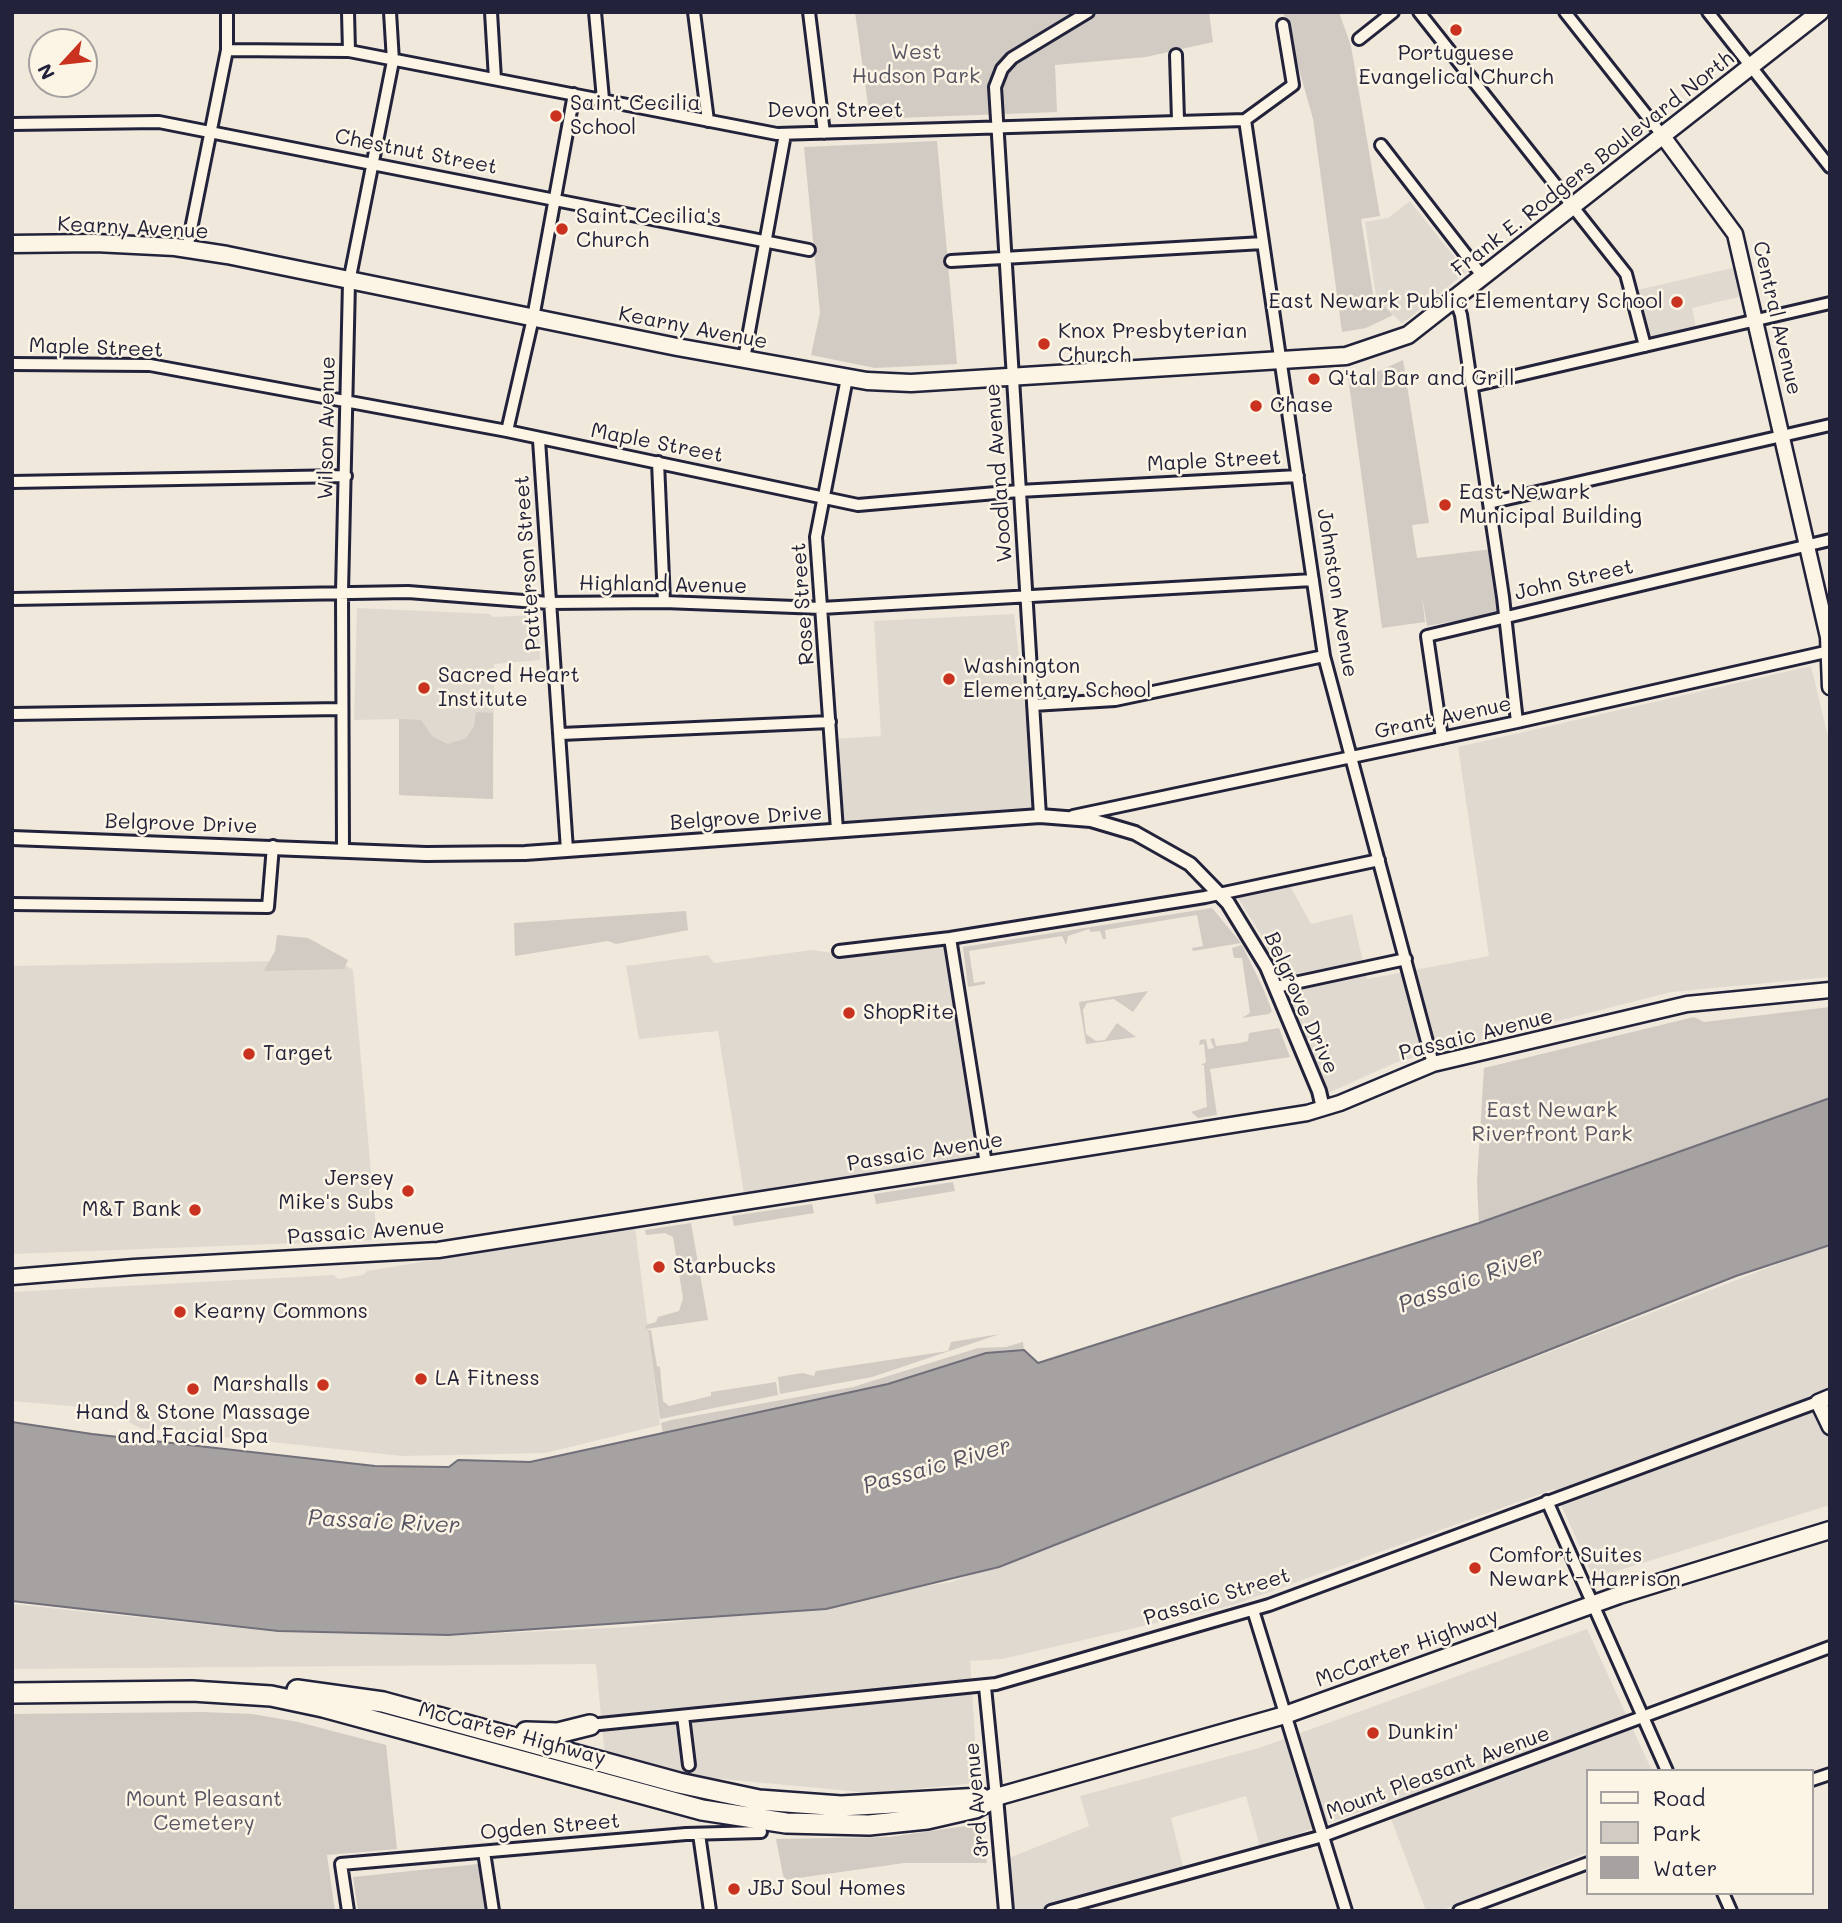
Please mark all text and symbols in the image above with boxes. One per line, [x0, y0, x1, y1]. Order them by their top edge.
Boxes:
marker: Portuguese Evangelical Church [1448, 22, 1464, 38]
north arrow [28, 28, 98, 98]
park label: West Hudson Park [852, 40, 980, 90]
place label: Portuguese Evangelical Church [1358, 41, 1554, 91]
street label: Frank E. Rodgers Boulevard North [1447, 46, 1739, 282]
text: N [31, 60, 60, 84]
place label: Saint Cecilia School [570, 91, 700, 141]
street label: Devon Street [767, 98, 903, 124]
marker: Saint Cecilia School [548, 108, 564, 124]
street label: Chestnut Street [333, 124, 499, 180]
place label: Saint Cecilia's Church [576, 204, 721, 254]
street label: Kearny Avenue [57, 211, 209, 245]
marker: Saint Cecilia's Church [554, 221, 570, 237]
street label: Central Avenue [1747, 239, 1807, 397]
place label: East Newark Public Elementary School [1269, 289, 1663, 315]
marker: East Newark Public Elementary School [1669, 294, 1685, 310]
street label: Kearny Avenue [616, 301, 770, 355]
place label: Knox Presbyterian Church [1058, 319, 1247, 369]
street label: Maple Street [28, 333, 164, 363]
marker: Knox Presbyterian Church [1036, 336, 1052, 352]
street label: Wilson Avenue [313, 356, 341, 500]
place label: Q'tal Bar and Grill [1328, 366, 1515, 392]
marker: Q'tal Bar and Grill [1306, 371, 1322, 387]
street label: Woodland Avenue [980, 383, 1018, 563]
place label: Chase [1270, 393, 1333, 419]
marker: Chase [1248, 398, 1264, 414]
street label: Maple Street [589, 418, 725, 468]
street label: Maple Street [1146, 445, 1282, 477]
street label: Patterson Street [509, 474, 547, 652]
place label: East Newark Municipal Building [1459, 480, 1642, 530]
marker: East Newark Municipal Building [1437, 497, 1453, 513]
street label: Johnston Avenue [1311, 507, 1363, 679]
street label: Rose Street [786, 542, 820, 666]
street label: John Street [1512, 554, 1636, 606]
street label: Highland Avenue [579, 571, 747, 599]
place label: Washington Elementary School [963, 654, 1151, 704]
place label: Sacred Heart Institute [438, 663, 580, 713]
marker: Washington Elementary School [941, 671, 957, 687]
marker: Sacred Heart Institute [416, 680, 432, 696]
street label: Grant Avenue [1372, 691, 1514, 745]
street label: Belgrove Drive [669, 800, 823, 836]
street label: Belgrove Drive [104, 809, 258, 839]
street label: Belgrove Drive [1258, 928, 1344, 1078]
place label: ShopRite [863, 1000, 954, 1026]
street label: Passaic Avenue [1397, 1004, 1555, 1066]
marker: ShopRite [841, 1005, 857, 1021]
place label: Target [263, 1041, 333, 1067]
marker: Target [241, 1046, 257, 1062]
park label: East Newark Riverfront Park [1472, 1098, 1632, 1148]
street label: Passaic Avenue [845, 1127, 1005, 1177]
place label: Jersey Mike's Subs [278, 1166, 394, 1216]
marker: Jersey Mike's Subs [400, 1183, 416, 1199]
place label: M&T Bank [82, 1197, 181, 1223]
marker: M&T Bank [187, 1202, 203, 1218]
street label: Passaic Avenue [287, 1214, 445, 1250]
water label: Passaic River [1395, 1241, 1547, 1319]
place label: Starbucks [673, 1254, 776, 1280]
marker: Starbucks [651, 1259, 667, 1275]
place label: Kearny Commons [194, 1299, 368, 1325]
marker: Kearny Commons [172, 1304, 188, 1320]
place label: LA Fitness [435, 1366, 540, 1392]
marker: LA Fitness [413, 1371, 429, 1387]
place label: Marshalls [213, 1372, 309, 1398]
marker: Marshalls [315, 1377, 331, 1393]
marker: Hand & Stone Massage and Facial Spa [185, 1381, 201, 1397]
place label: Hand & Stone Massage and Facial Spa [76, 1400, 310, 1450]
water label: Passaic River [860, 1432, 1014, 1500]
water label: Passaic River [307, 1504, 461, 1540]
place label: Comfort Suites Newark - Harrison [1489, 1543, 1681, 1593]
marker: Comfort Suites Newark - Harrison [1467, 1560, 1483, 1576]
street label: Passaic Street [1141, 1563, 1293, 1631]
street label: McCarter Highway [1312, 1603, 1502, 1693]
street label: McCarter Highway [416, 1697, 608, 1771]
place label: Dunkin' [1387, 1720, 1458, 1746]
street label: Mount Pleasant Avenue [1323, 1721, 1553, 1825]
marker: Dunkin' [1365, 1725, 1381, 1741]
street label: 3rd Avenue [959, 1741, 995, 1859]
legend [1587, 1769, 1814, 1895]
text: Road [1653, 1784, 1705, 1811]
park label: Mount Pleasant Cemetery [126, 1787, 282, 1837]
street label: Ogden Street [479, 1808, 621, 1846]
text: Park [1653, 1819, 1701, 1846]
text: Water [1653, 1854, 1717, 1881]
place label: JBJ Soul Homes [748, 1876, 906, 1902]
marker: JBJ Soul Homes [726, 1881, 742, 1897]

